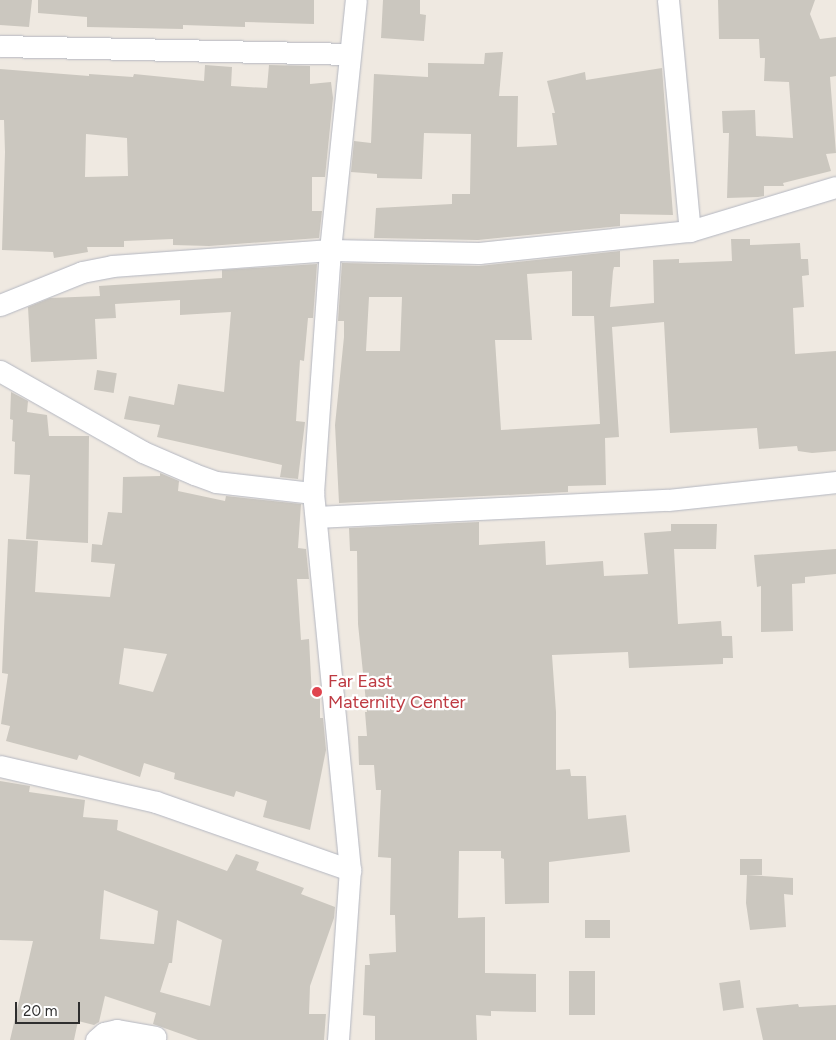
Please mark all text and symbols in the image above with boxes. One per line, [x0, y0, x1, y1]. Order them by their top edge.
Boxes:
place label: Far East Maternity Center [328, 671, 466, 714]
marker: Far East Maternity Center [310, 685, 324, 699]
scale bar [18, 992, 82, 1024]
text: 20 m [23, 1002, 57, 1020]

